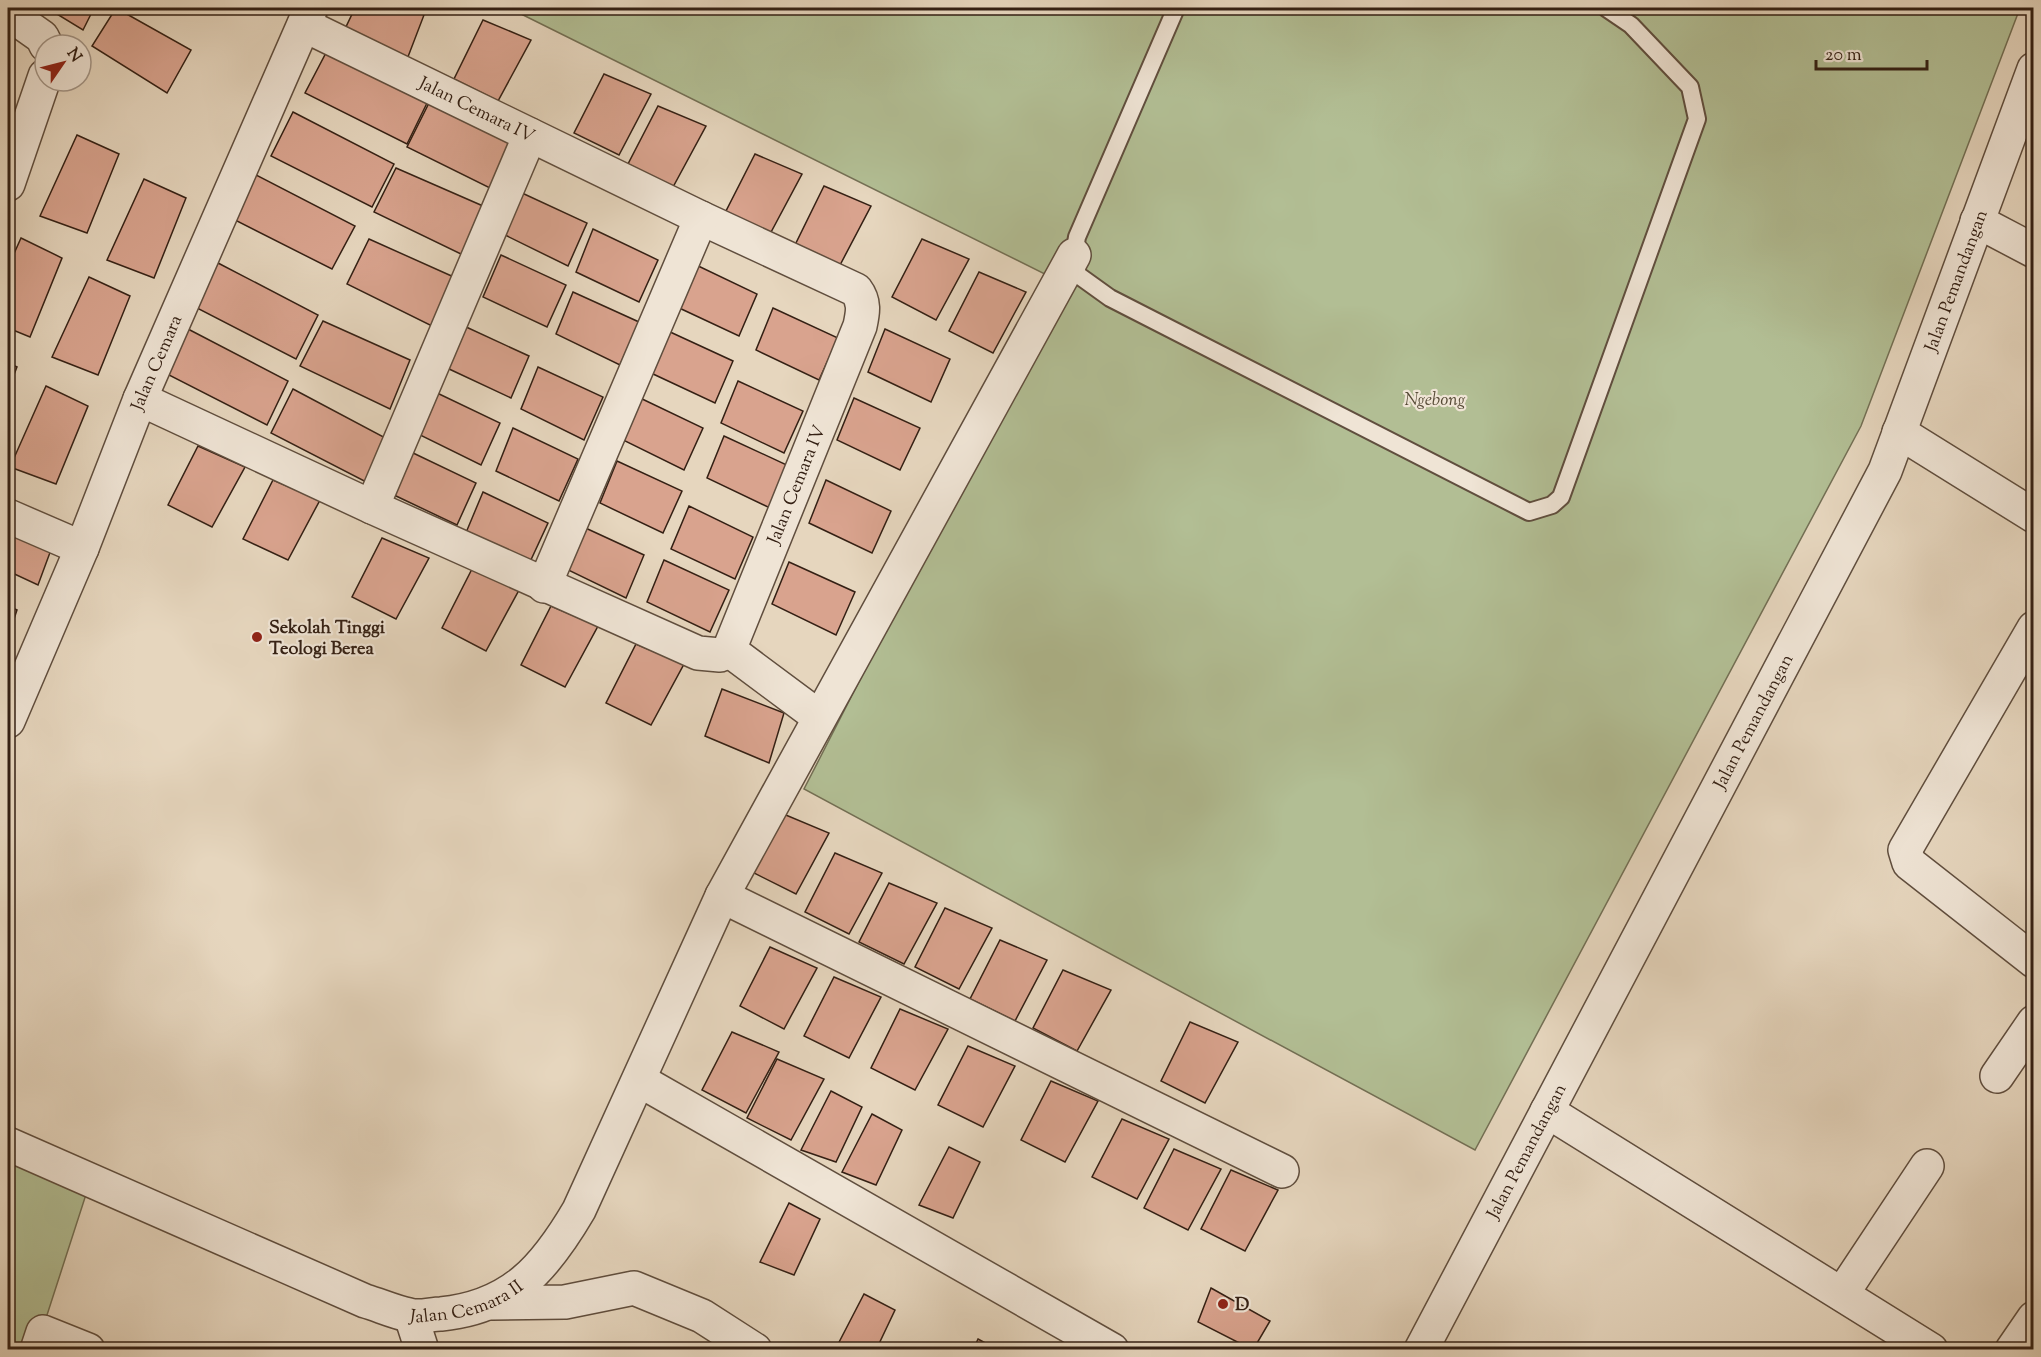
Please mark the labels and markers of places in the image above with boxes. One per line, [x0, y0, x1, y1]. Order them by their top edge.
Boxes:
place label: Sekolah Tinggi Teologi Berea [269, 616, 386, 663]
marker: Sekolah Tinggi Teologi Berea [250, 630, 264, 644]
place label: D [1235, 1293, 1249, 1319]
marker: D [1216, 1297, 1230, 1311]

